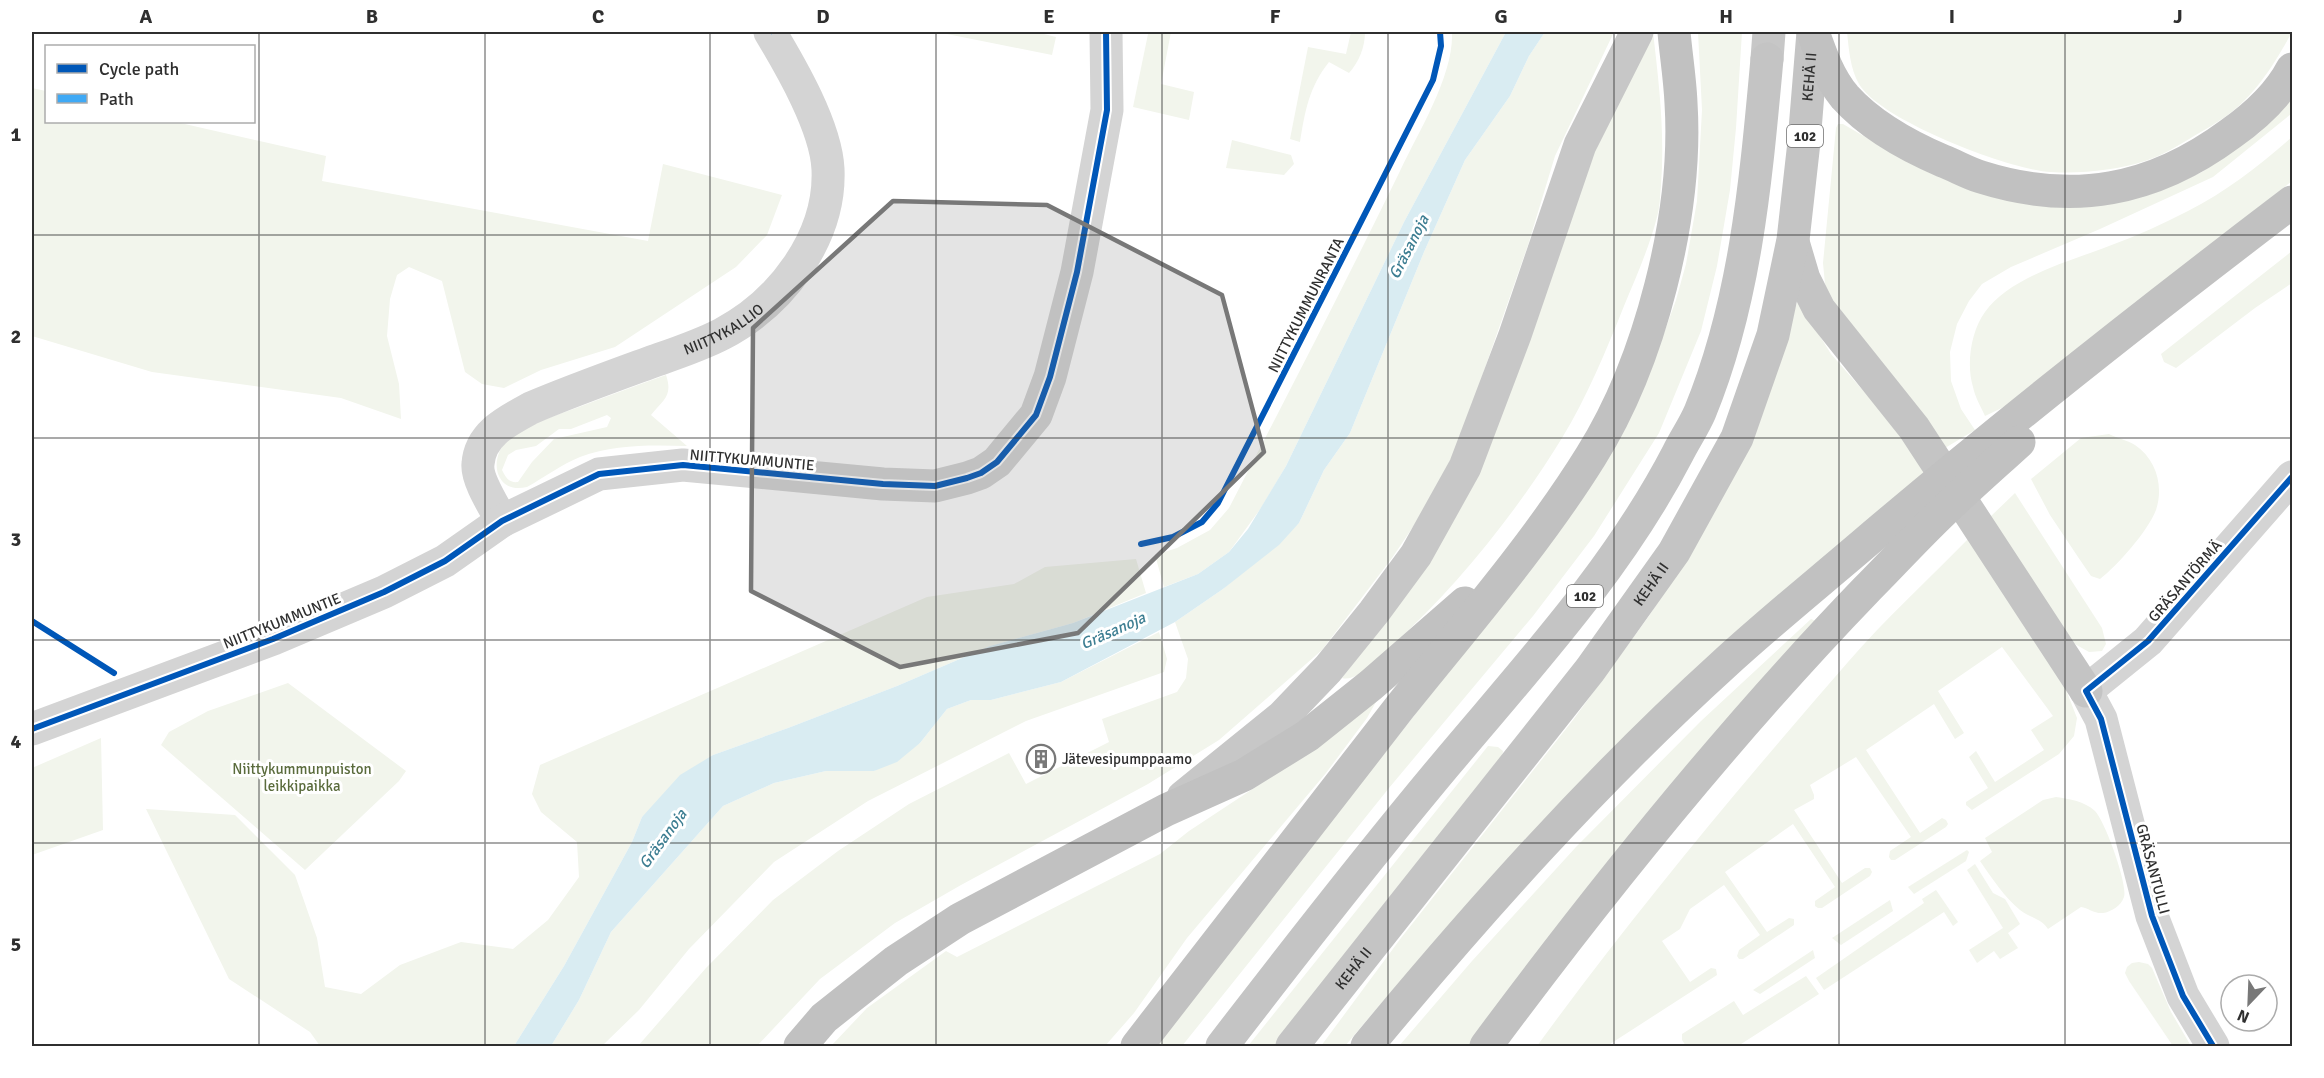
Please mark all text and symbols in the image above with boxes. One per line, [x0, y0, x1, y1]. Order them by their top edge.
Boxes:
text: A [140, 4, 153, 29]
text: B [366, 4, 378, 29]
text: C [592, 4, 604, 29]
text: D [816, 4, 830, 29]
text: E [1043, 4, 1055, 29]
text: F [1270, 4, 1281, 29]
text: G [1494, 4, 1508, 29]
text: H [1719, 4, 1733, 29]
text: I [1949, 4, 1955, 29]
text: J [2173, 4, 2183, 29]
legend [45, 45, 255, 123]
street label: KEHÄ II [1798, 52, 1820, 102]
text: Cycle path [99, 58, 179, 80]
text: Path [99, 88, 134, 110]
text: 1 [11, 122, 22, 147]
road number: 102 [1787, 125, 1823, 147]
water label: Gräsanoja [1384, 211, 1434, 282]
street label: NIITTYKUMMUNRANTA [1264, 235, 1348, 375]
street label: NIITTYKALLIO [681, 300, 768, 359]
text: 2 [11, 324, 21, 349]
street label: NIITTYKUMMUNTIE [689, 446, 815, 474]
text: 3 [11, 527, 21, 552]
street label: GRÄSANTÖRMÄ [2145, 536, 2225, 626]
street label: KEHÄ II [1630, 559, 1673, 609]
road number: 102 [1567, 585, 1603, 607]
street label: NIITTYKUMMUNTIE [221, 589, 343, 653]
water label: Gräsanoja [1077, 607, 1149, 654]
text: 4 [11, 729, 22, 754]
building icon: Jätevesipumppaamo [1025, 743, 1057, 775]
place label: Jätevesipumppaamo [1062, 750, 1192, 768]
park label: Niittykummunpuiston leikkipaikka [232, 760, 372, 795]
water label: Gräsanoja [635, 805, 692, 873]
street label: GRÄSANTULLI [2132, 822, 2174, 916]
text: 5 [11, 932, 21, 957]
street label: KEHÄ II [1331, 944, 1376, 993]
north arrow [2219, 973, 2279, 1033]
text: N [2234, 1005, 2253, 1027]

